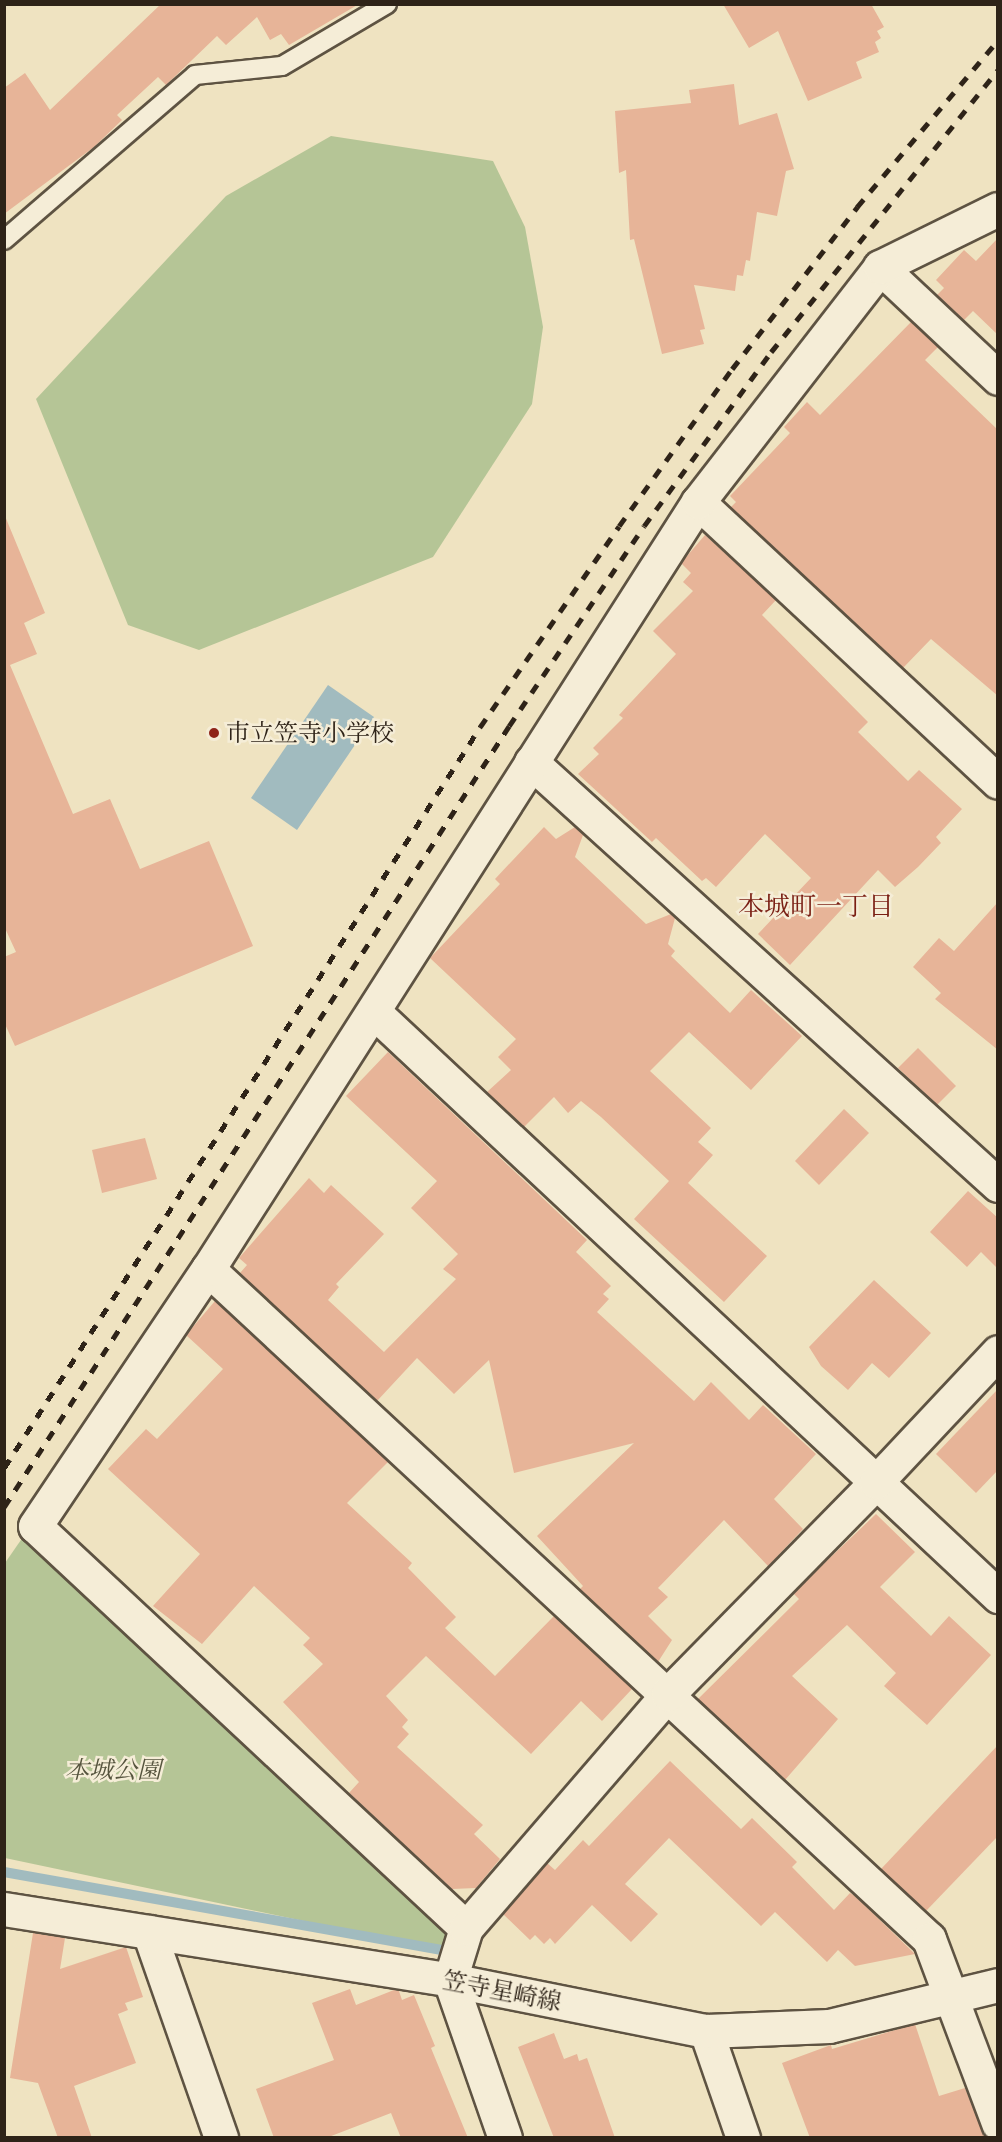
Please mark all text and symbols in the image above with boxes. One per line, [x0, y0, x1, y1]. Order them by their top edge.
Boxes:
place label: 市立笠寺小学校 [226, 719, 394, 747]
marker: 市立笠寺小学校 [207, 726, 221, 740]
district label: 本城町一丁目 [738, 890, 894, 922]
park label: 本城公園 [65, 1756, 161, 1784]
street label: 笠寺星崎線 [440, 1965, 564, 2017]

